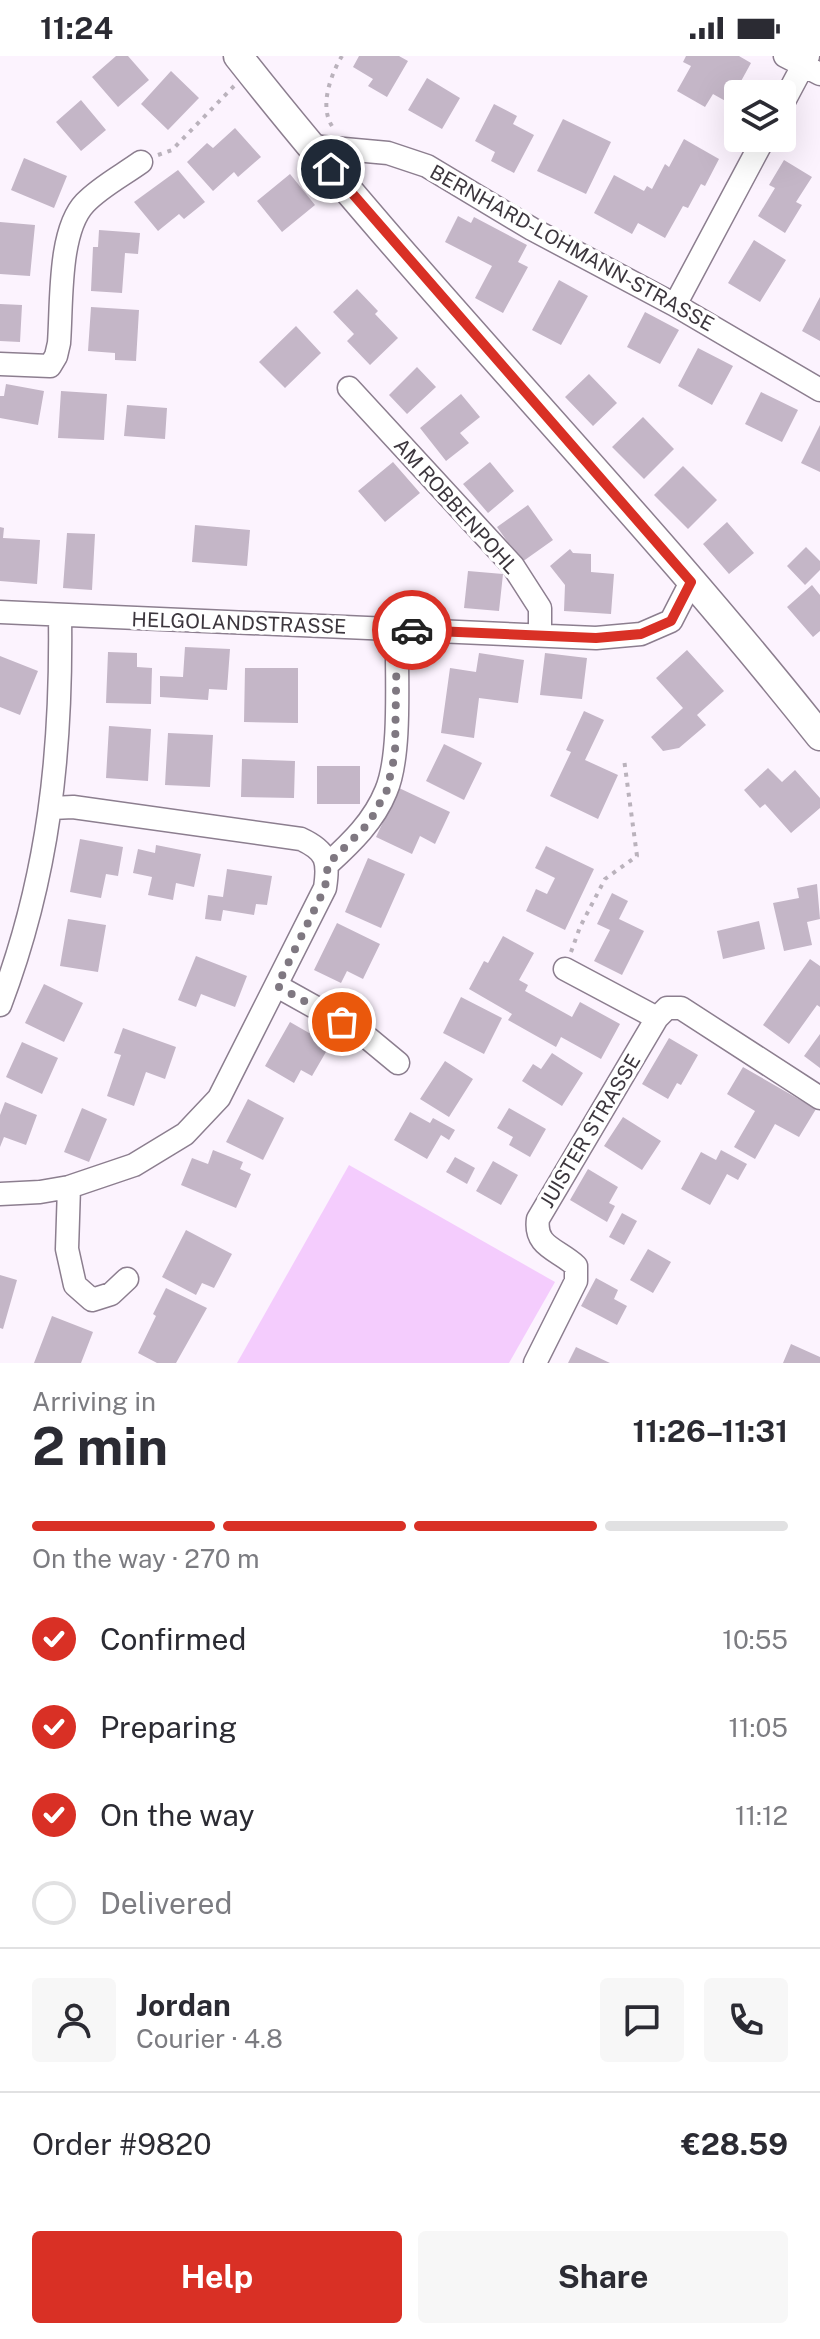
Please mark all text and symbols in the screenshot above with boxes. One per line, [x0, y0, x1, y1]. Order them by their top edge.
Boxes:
text: 11:24 [40, 10, 113, 46]
map controls [724, 80, 796, 152]
button: layers [724, 80, 796, 152]
pin [297, 135, 365, 203]
icon: home [309, 147, 353, 191]
street label: BERNHARD-LOHMANN-STRASSE [426, 160, 718, 336]
street label: AM ROBBENPOHL [389, 433, 523, 579]
courier [372, 590, 452, 670]
street label: HELGOLANDSTRASSE [131, 607, 347, 639]
icon: car [390, 608, 434, 652]
pin [308, 988, 376, 1056]
icon: bag [320, 1000, 364, 1044]
street label: JUISTER STRASSE [535, 1050, 645, 1212]
text: Arriving in [32, 1386, 156, 1417]
text: 11:26–11:31 [633, 1413, 788, 1449]
text: 2 min [32, 1416, 168, 1477]
text: On the way · 270 m [32, 1543, 260, 1574]
icon: check [32, 1617, 76, 1661]
text: Confirmed [100, 1621, 246, 1657]
text: 10:55 [722, 1624, 788, 1655]
icon: check [32, 1705, 76, 1749]
text: Preparing [100, 1709, 237, 1745]
text: 11:05 [728, 1712, 788, 1743]
icon: check [32, 1793, 76, 1837]
text: On the way [100, 1797, 254, 1833]
text: 11:12 [735, 1800, 788, 1831]
text: Delivered [100, 1885, 232, 1921]
button: person [32, 1978, 116, 2062]
button: chat [600, 1978, 684, 2062]
button: phone [704, 1978, 788, 2062]
text: Jordan [136, 1987, 231, 2023]
text: Courier · 4.8 [136, 2023, 283, 2054]
text: Order #9820 [32, 2126, 212, 2162]
text: €28.59 [681, 2126, 788, 2162]
button: Help [32, 2231, 402, 2323]
button: Share [418, 2231, 788, 2323]

